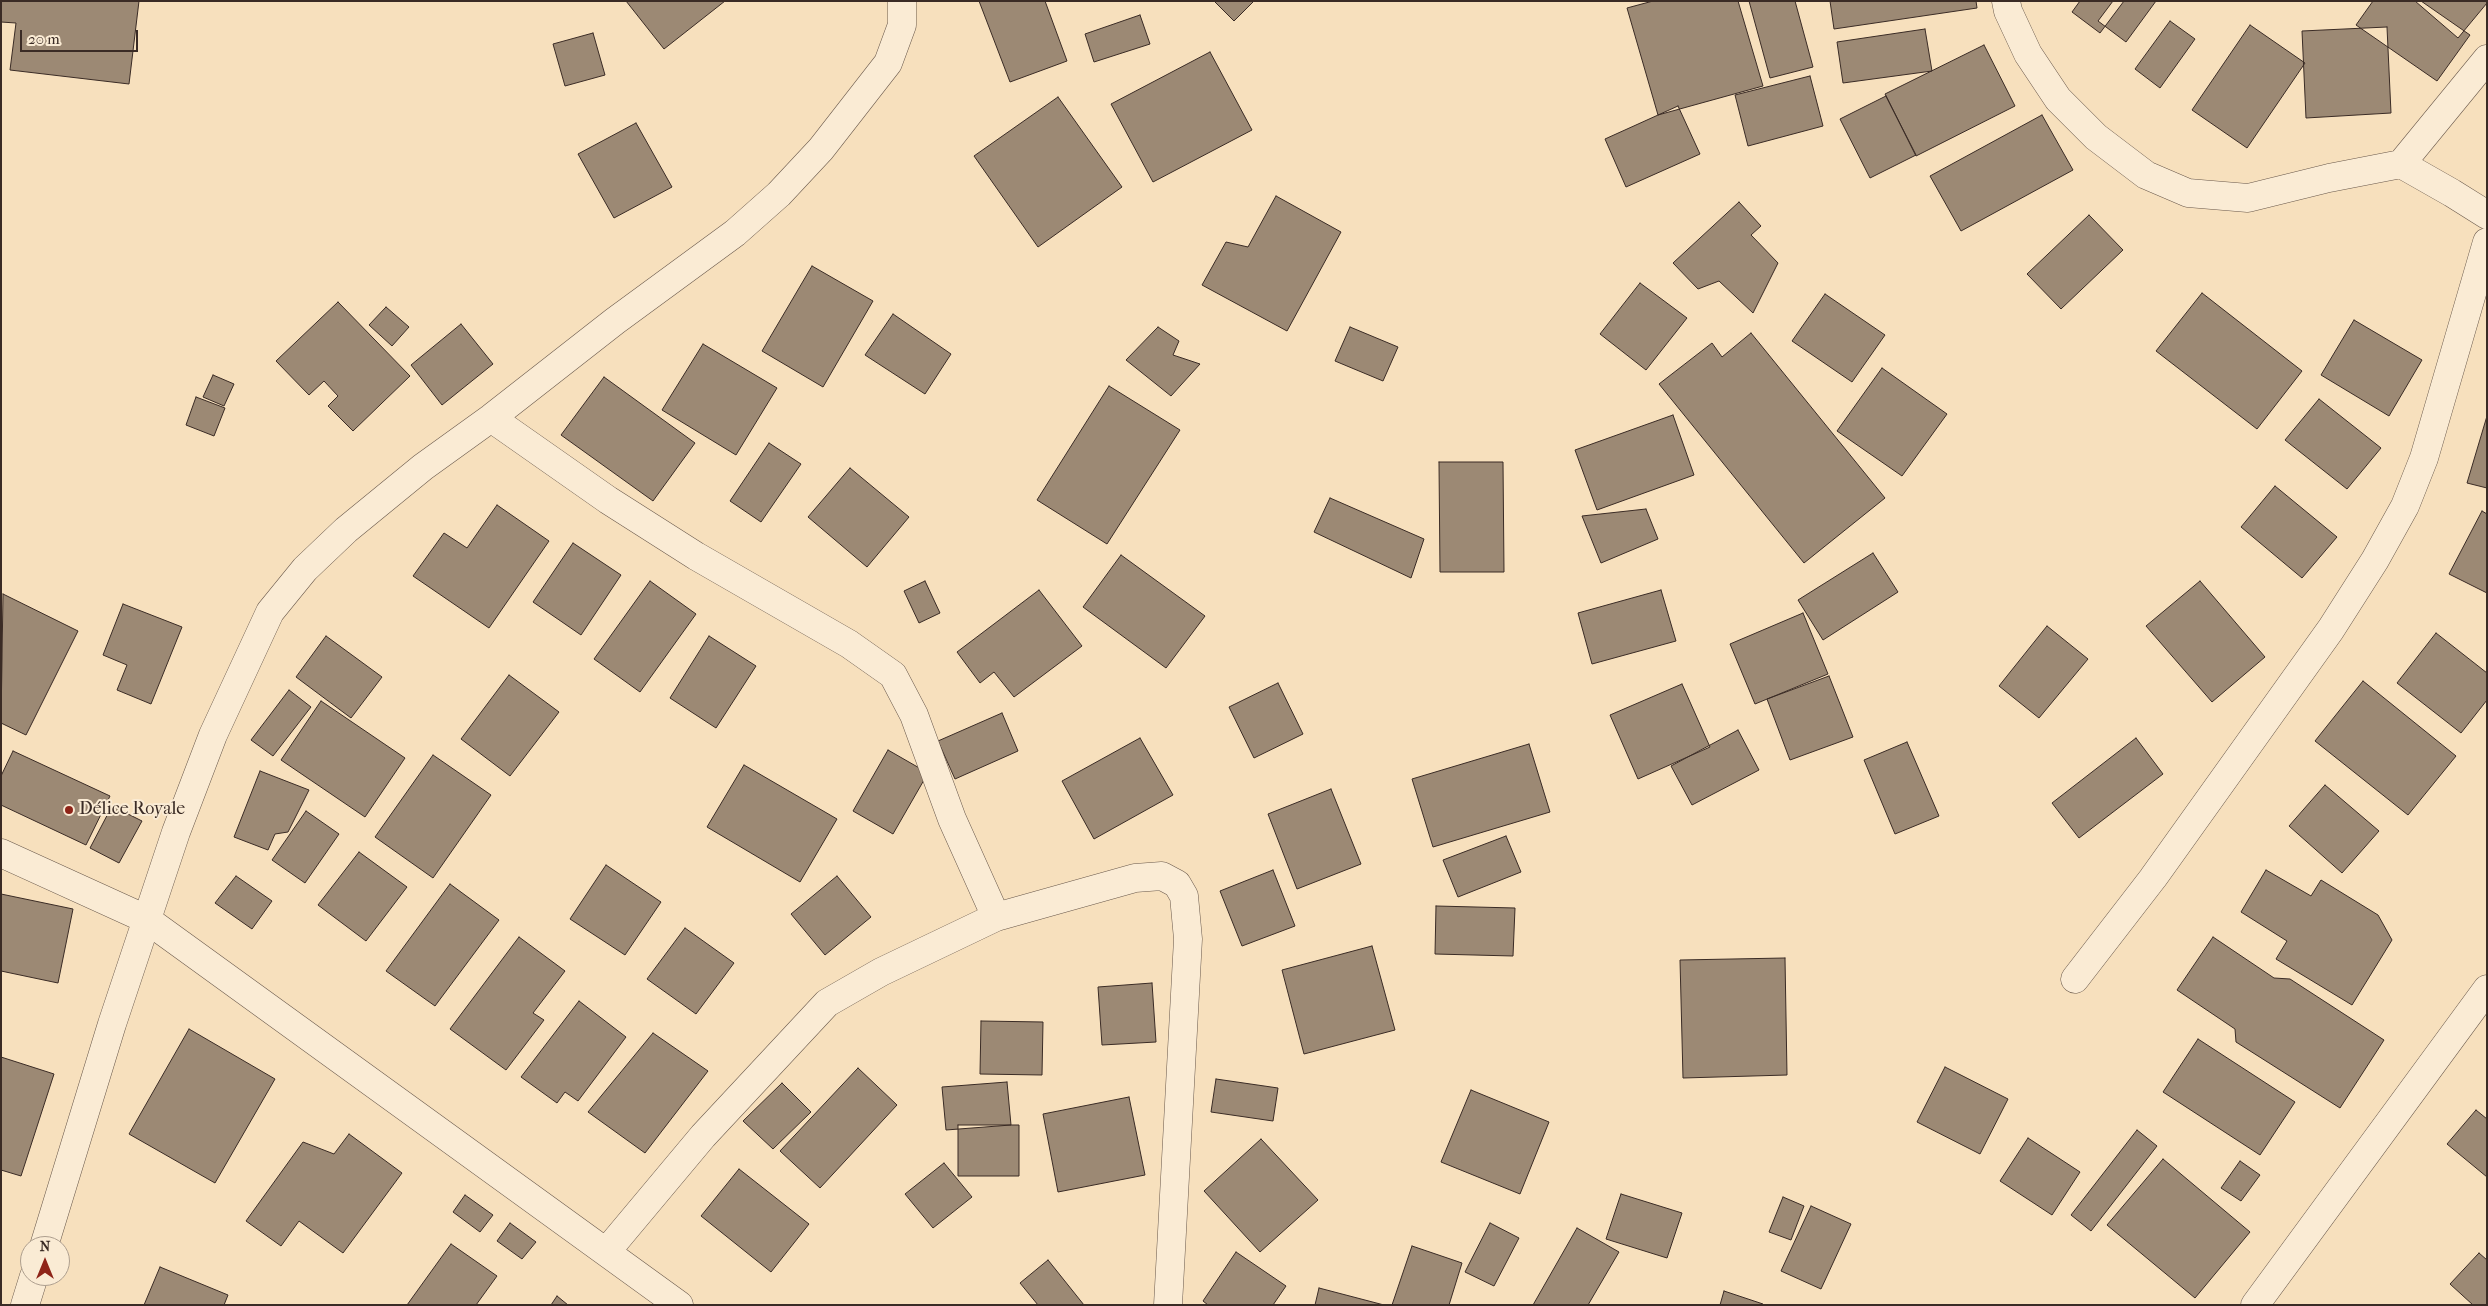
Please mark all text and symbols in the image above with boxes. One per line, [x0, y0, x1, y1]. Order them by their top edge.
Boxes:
scale bar [22, 20, 140, 52]
text: 20 m [28, 30, 60, 48]
place label: Délice Royale [79, 799, 185, 821]
marker: Délice Royale [63, 804, 75, 816]
north arrow [20, 1236, 70, 1286]
text: N [40, 1238, 50, 1255]

